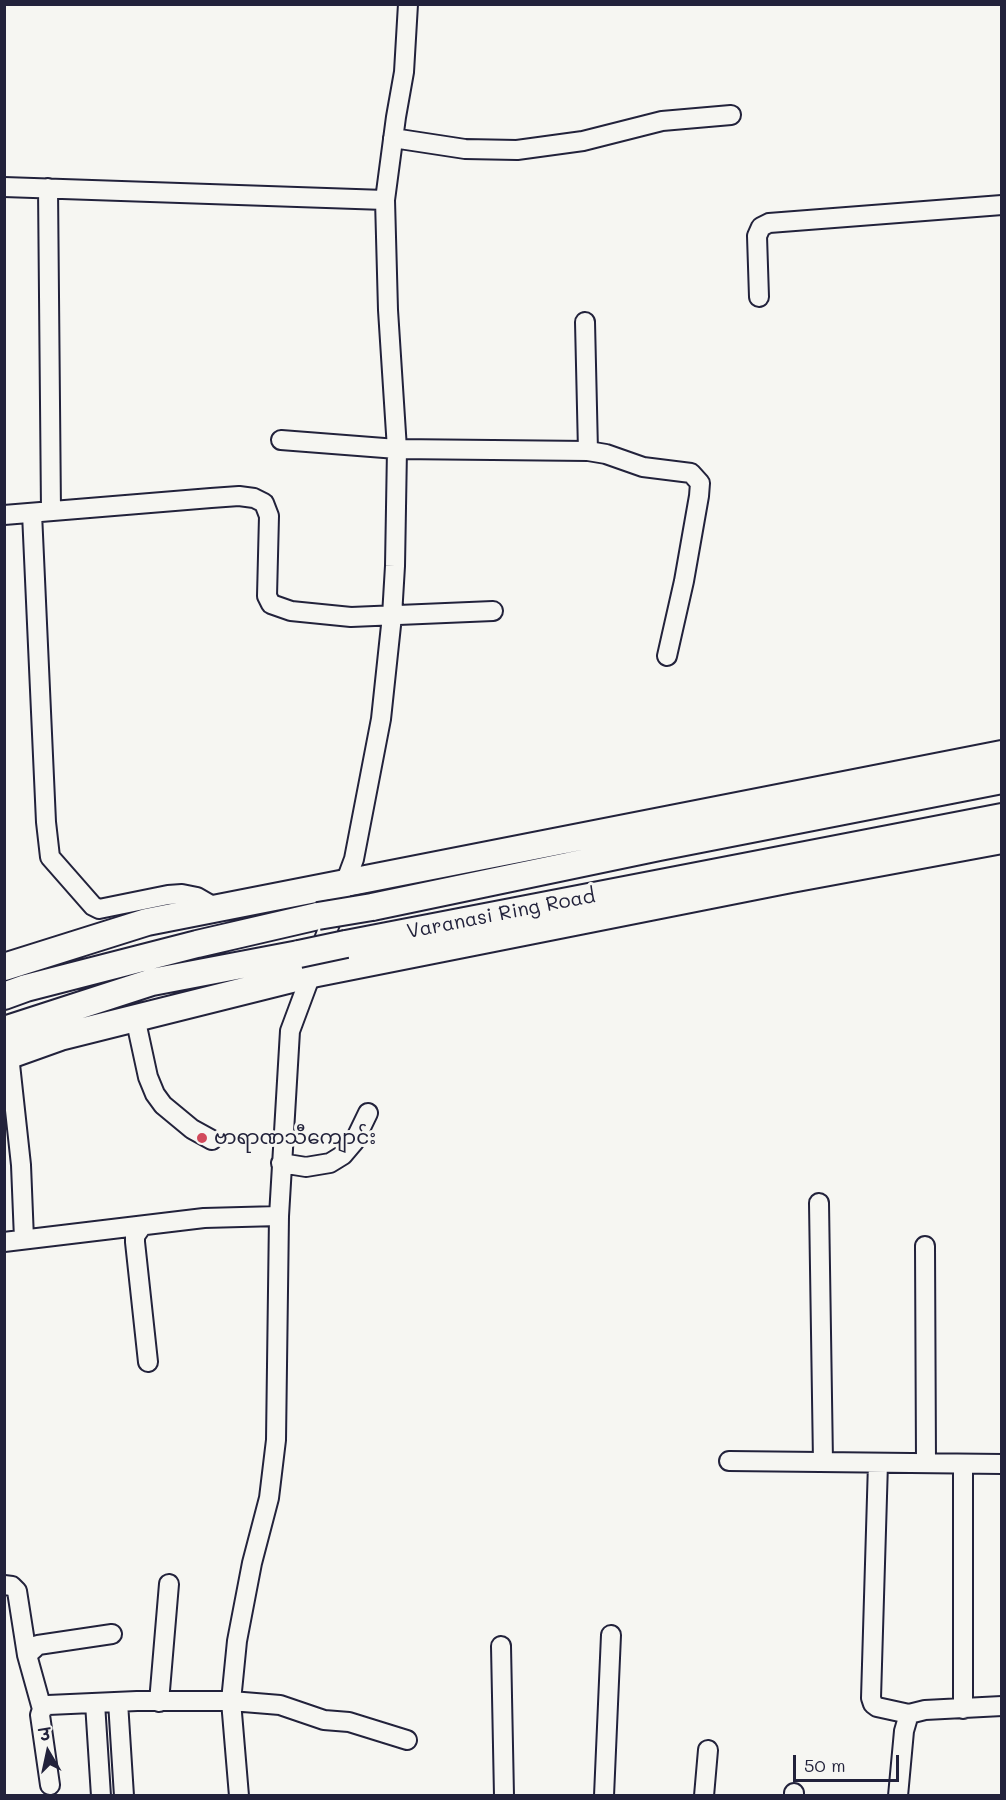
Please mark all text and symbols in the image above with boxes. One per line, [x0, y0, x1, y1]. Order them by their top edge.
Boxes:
street label: Varanasi Ring Road [405, 884, 597, 944]
place label: ဗာရာဏသီကျောင်း [214, 1126, 376, 1150]
marker: ဗာရာဏသီကျောင်း [195, 1131, 209, 1145]
north arrow [18, 1722, 78, 1782]
text: उ [38, 1723, 52, 1745]
scale bar [796, 1743, 902, 1781]
text: 50 m [804, 1753, 846, 1777]

